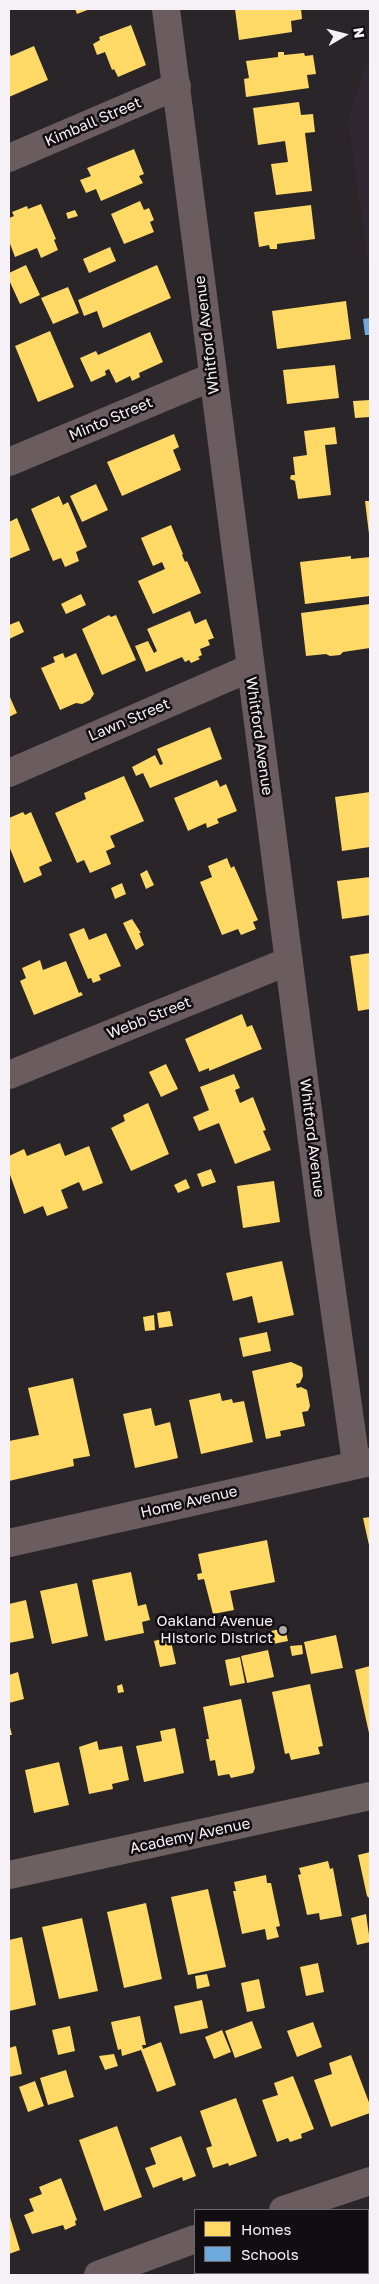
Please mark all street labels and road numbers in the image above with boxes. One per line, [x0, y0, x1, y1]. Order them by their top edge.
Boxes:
street label: Kimball Street [42, 94, 144, 150]
street label: Whitford Avenue [191, 275, 223, 395]
street label: Minto Street [66, 393, 156, 445]
street label: Whitford Avenue [242, 676, 276, 796]
street label: Lawn Street [86, 695, 172, 745]
street label: Webb Street [104, 993, 194, 1043]
street label: Whitford Avenue [296, 1078, 328, 1198]
street label: Home Avenue [139, 1482, 239, 1522]
street label: Academy Avenue [128, 1814, 252, 1858]

